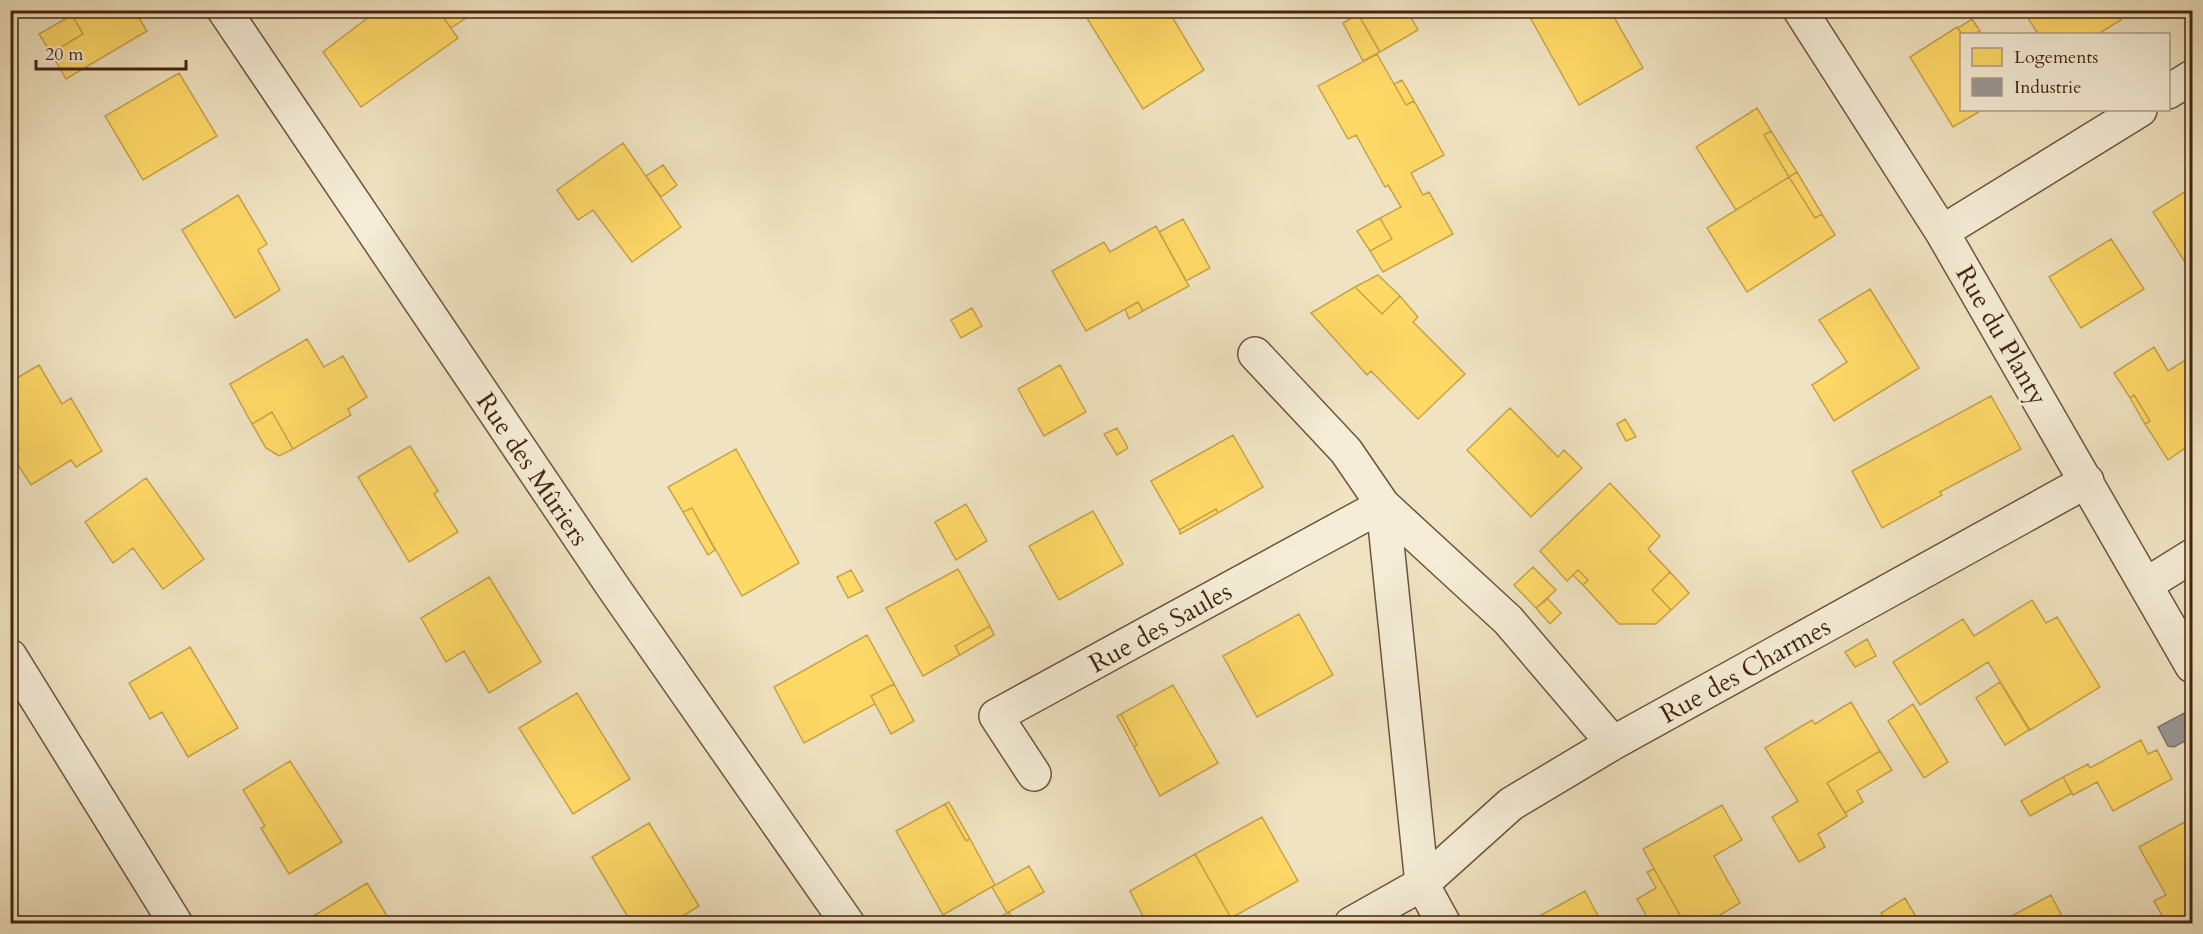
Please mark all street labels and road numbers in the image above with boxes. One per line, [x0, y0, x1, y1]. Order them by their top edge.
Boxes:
street label: Rue du Planty [1947, 259, 2056, 412]
street label: Rue des Mûriers [468, 386, 597, 553]
street label: Rue des Saules [1083, 574, 1238, 681]
street label: Rue des Charmes [1654, 609, 1837, 732]

